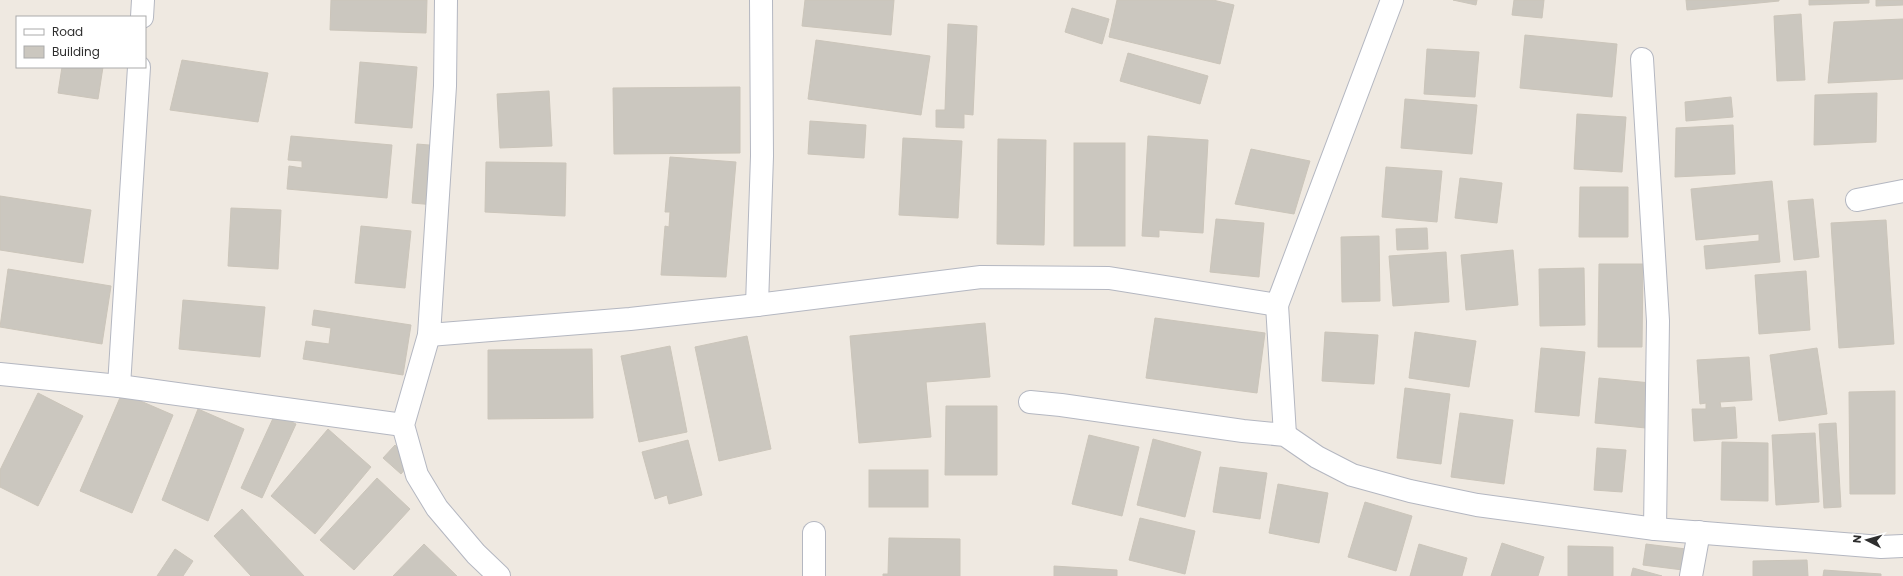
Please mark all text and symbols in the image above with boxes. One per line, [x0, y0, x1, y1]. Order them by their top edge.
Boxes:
legend [16, 16, 146, 68]
text: Road [52, 23, 83, 40]
text: Building [52, 43, 100, 60]
north arrow [1847, 520, 1887, 560]
text: N [1849, 534, 1865, 544]

